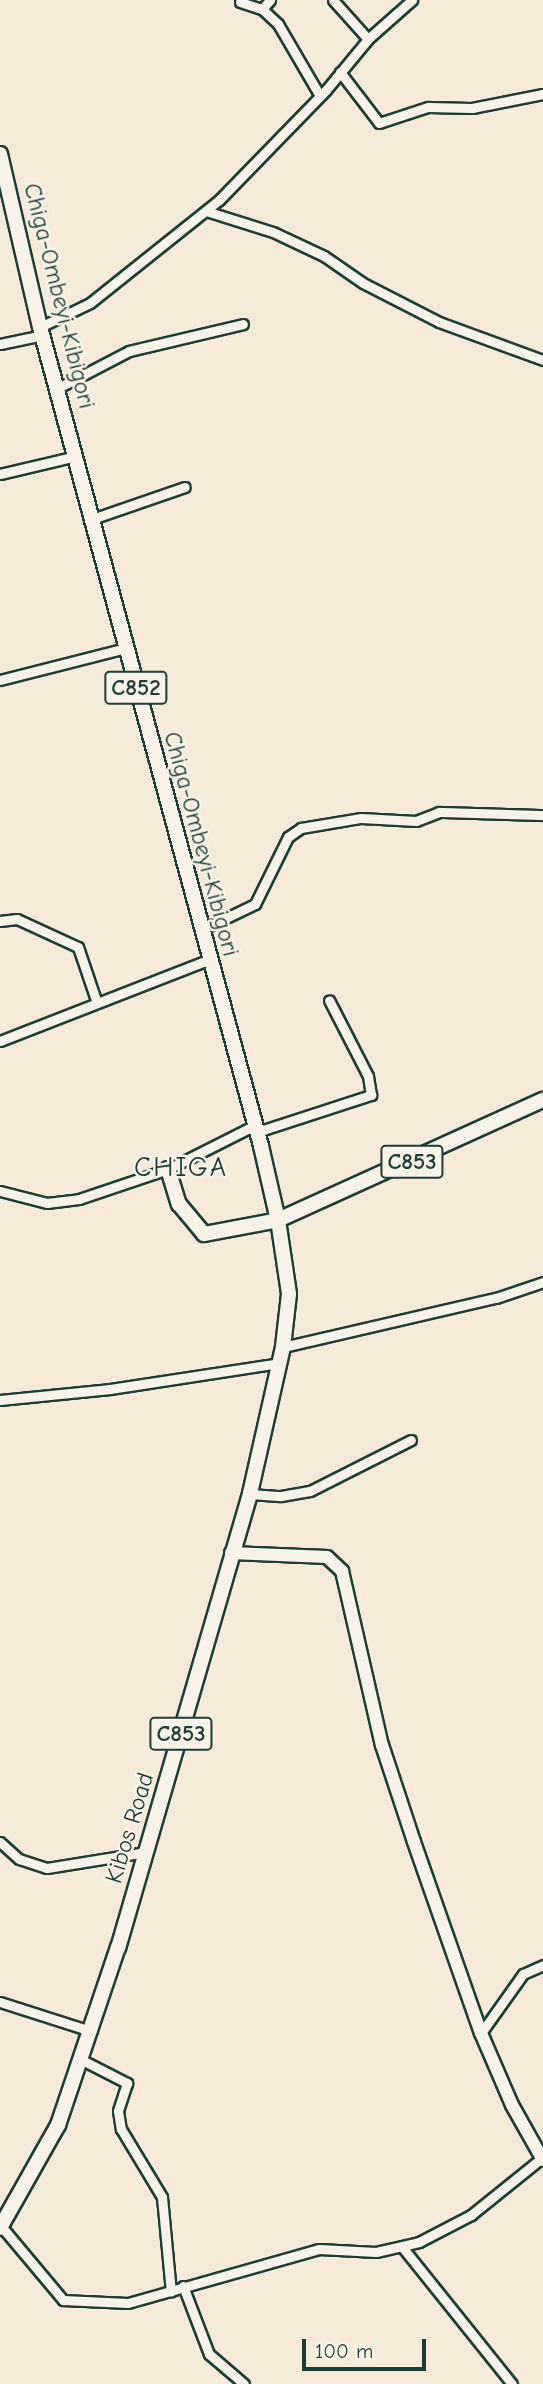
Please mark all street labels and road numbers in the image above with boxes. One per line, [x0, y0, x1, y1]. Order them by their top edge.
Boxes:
street label: Chiga-Ombeyi-Kibigori [17, 180, 101, 412]
road number: C852 [103, 668, 169, 708]
street label: Chiga-Ombeyi-Kibigori [157, 729, 245, 959]
road number: C853 [379, 1142, 445, 1182]
road number: C853 [148, 1714, 214, 1754]
street label: Kibos Road [100, 1769, 160, 1887]

